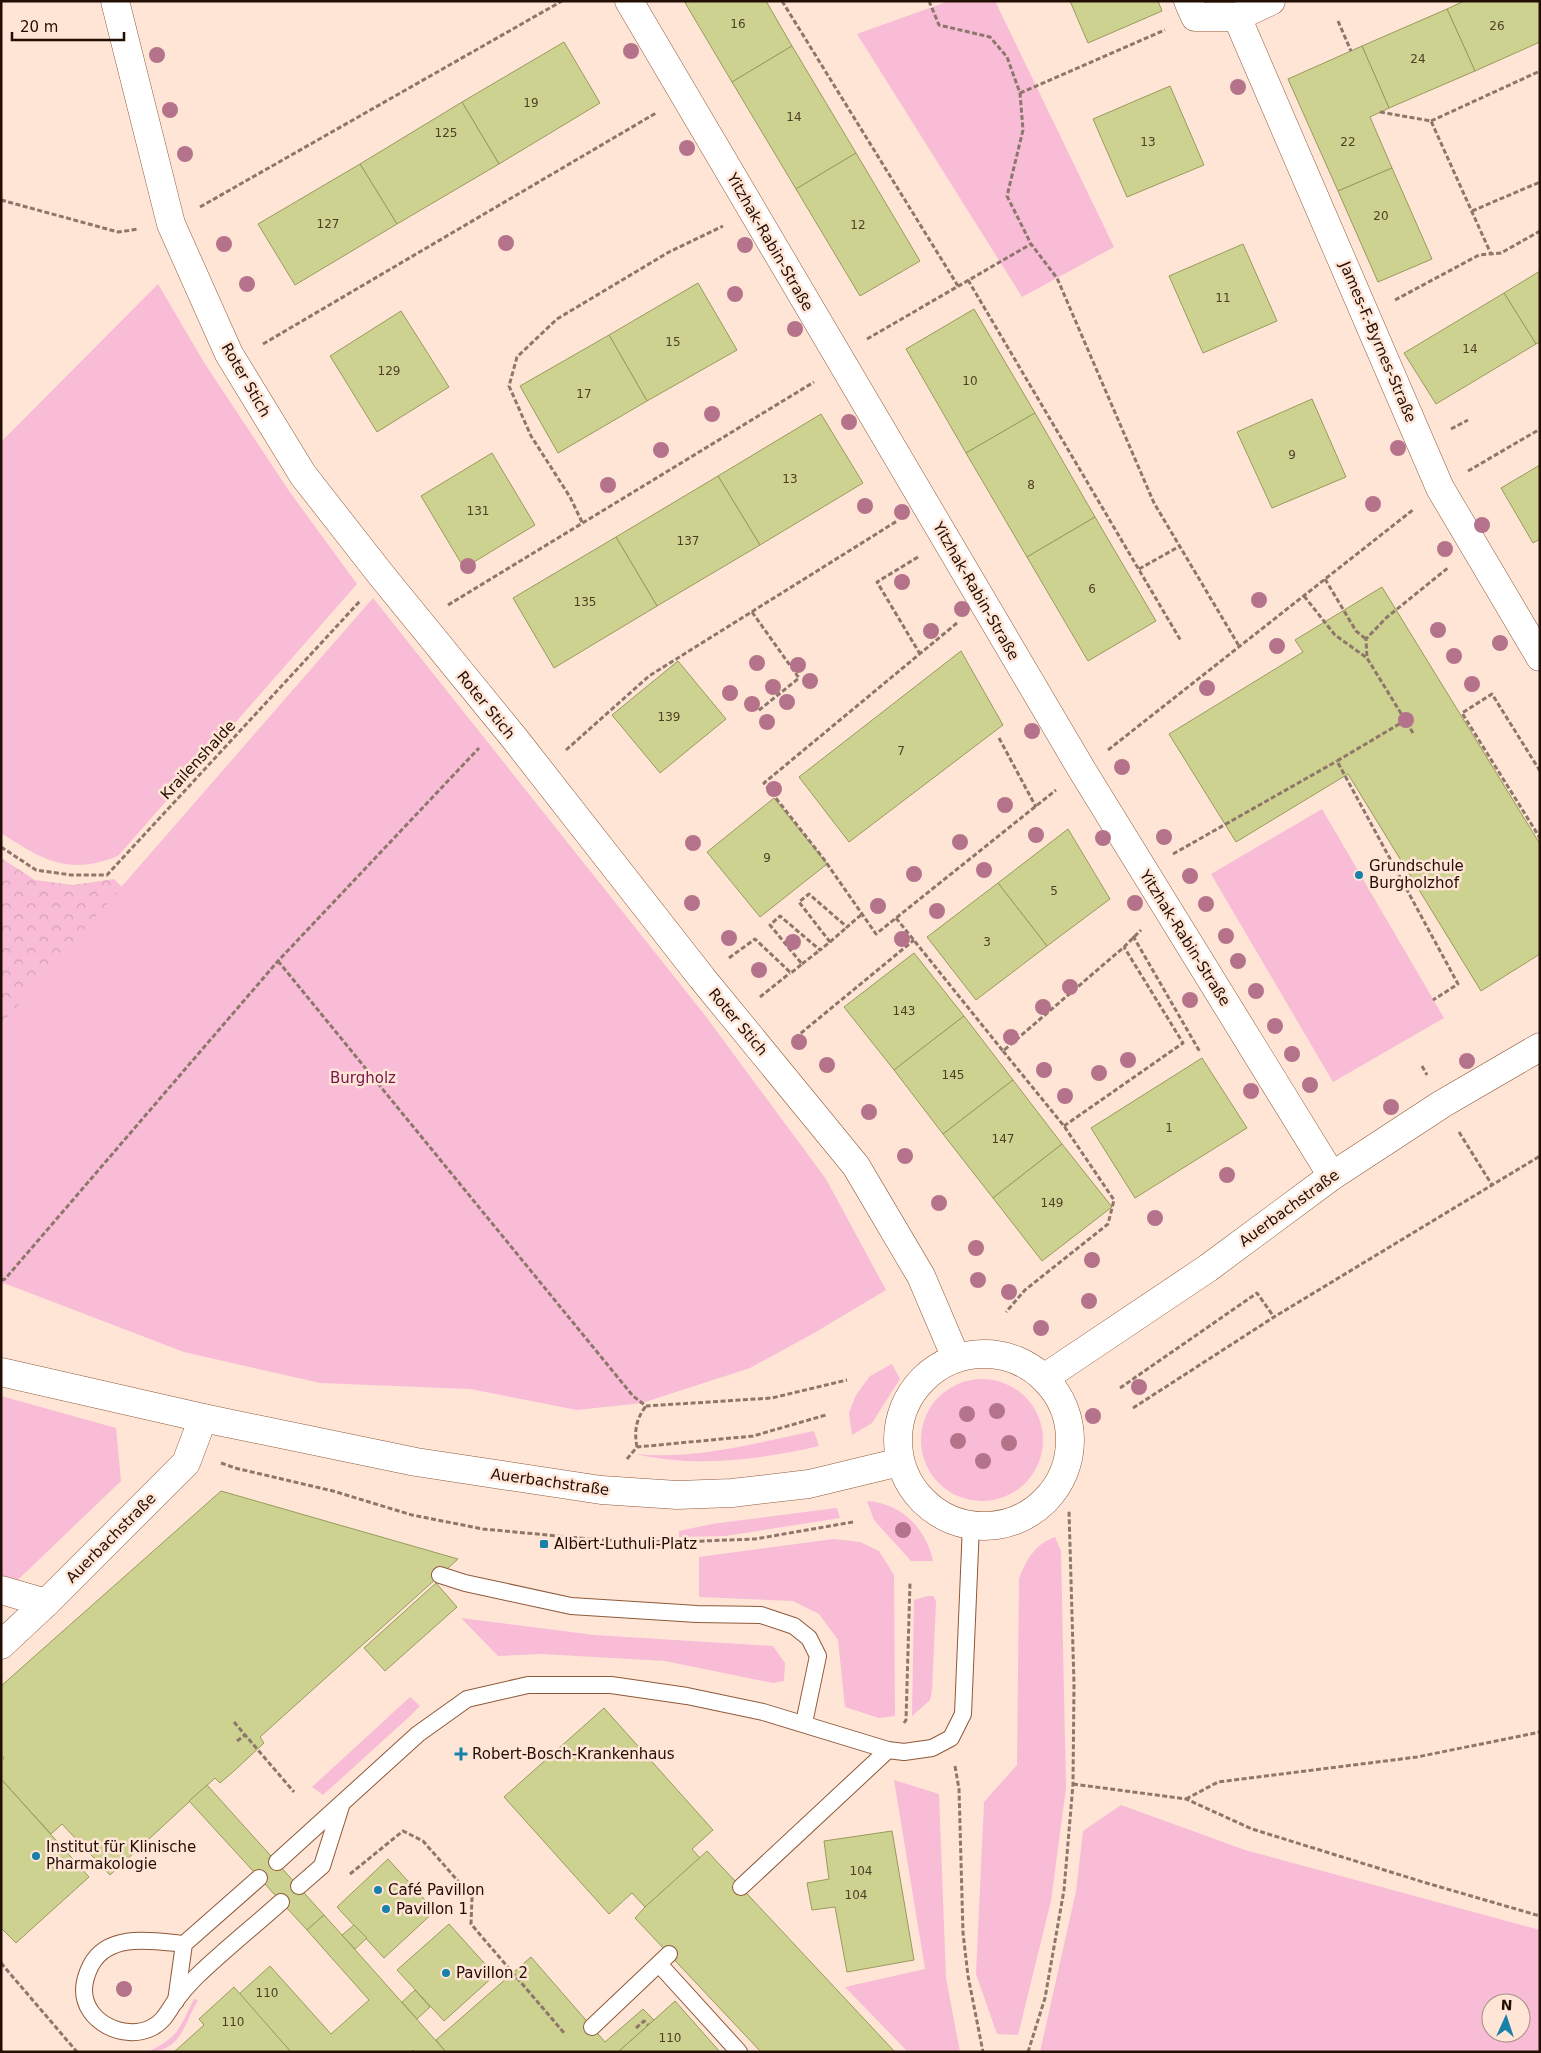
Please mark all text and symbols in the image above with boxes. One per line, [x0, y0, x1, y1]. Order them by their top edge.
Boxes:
scale bar [12, 10, 125, 42]
house number: 16 [730, 17, 746, 31]
text: 20 m [20, 18, 58, 36]
house number: 26 [1489, 19, 1505, 33]
house number: 24 [1410, 52, 1426, 66]
house number: 19 [523, 96, 539, 110]
house number: 14 [786, 110, 802, 124]
house number: 125 [435, 126, 457, 140]
house number: 13 [1140, 135, 1156, 149]
house number: 22 [1340, 135, 1356, 149]
street label: Yitzhak-Rabin-Straße [723, 169, 817, 314]
house number: 20 [1373, 209, 1389, 223]
house number: 127 [317, 217, 339, 231]
house number: 12 [850, 218, 866, 232]
street label: James-F.-Byrnes-Straße [1336, 258, 1420, 425]
house number: 11 [1215, 291, 1231, 305]
house number: 15 [665, 335, 681, 349]
street label: Roter Stich [218, 340, 274, 420]
house number: 14 [1462, 342, 1478, 356]
house number: 129 [378, 364, 400, 378]
house number: 10 [962, 374, 978, 388]
house number: 17 [576, 387, 592, 401]
house number: 9 [1288, 448, 1296, 462]
house number: 13 [782, 472, 798, 486]
house number: 8 [1027, 478, 1035, 492]
house number: 131 [467, 504, 489, 518]
street label: Yitzhak-Rabin-Straße [929, 518, 1023, 663]
house number: 137 [677, 534, 699, 548]
house number: 6 [1088, 582, 1096, 596]
house number: 135 [574, 595, 596, 609]
street label: Roter Stich [453, 667, 519, 743]
house number: 139 [658, 710, 680, 724]
street label: Krailenshalde [157, 717, 239, 803]
house number: 7 [897, 744, 905, 758]
house number: 9 [763, 851, 771, 865]
place label: Grundschule Burgholzhof [1369, 857, 1464, 892]
street label: Yitzhak-Rabin-Straße [1135, 866, 1234, 1009]
marker: Grundschule Burgholzhof [1353, 869, 1365, 881]
house number: 5 [1050, 884, 1058, 898]
house number: 3 [983, 935, 991, 949]
street label: Roter Stich [705, 985, 771, 1059]
house number: 143 [893, 1004, 915, 1018]
house number: 145 [942, 1068, 964, 1082]
park label: Burgholz [330, 1069, 396, 1087]
house number: 1 [1165, 1121, 1173, 1135]
house number: 147 [992, 1132, 1014, 1146]
street label: Auerbachstraße [1235, 1166, 1343, 1250]
house number: 149 [1041, 1196, 1063, 1210]
street label: Auerbachstraße [490, 1465, 610, 1499]
street label: Auerbachstraße [62, 1489, 160, 1587]
place label: Albert-Luthuli-Platz [554, 1535, 697, 1553]
marker: Albert-Luthuli-Platz [538, 1538, 550, 1550]
place label: Robert-Bosch-Krankenhaus [472, 1745, 675, 1763]
marker: Robert-Bosch-Krankenhaus [454, 1747, 468, 1761]
place label: Institut für Klinische Pharmakologie [46, 1838, 196, 1873]
marker: Institut für Klinische Pharmakologie [30, 1850, 42, 1862]
house number: 104 [850, 1864, 872, 1878]
place label: Café Pavillon [388, 1881, 485, 1899]
marker: Café Pavillon [372, 1884, 384, 1896]
house number: 104 [845, 1888, 867, 1902]
place label: Pavillon 1 [396, 1900, 468, 1918]
marker: Pavillon 1 [380, 1903, 392, 1915]
place label: Pavillon 2 [456, 1964, 528, 1982]
marker: Pavillon 2 [440, 1967, 452, 1979]
house number: 110 [256, 1986, 278, 2000]
north arrow [1481, 1993, 1531, 2043]
text: N [1500, 1997, 1513, 2013]
house number: 110 [222, 2015, 244, 2029]
house number: 110 [659, 2031, 681, 2045]

